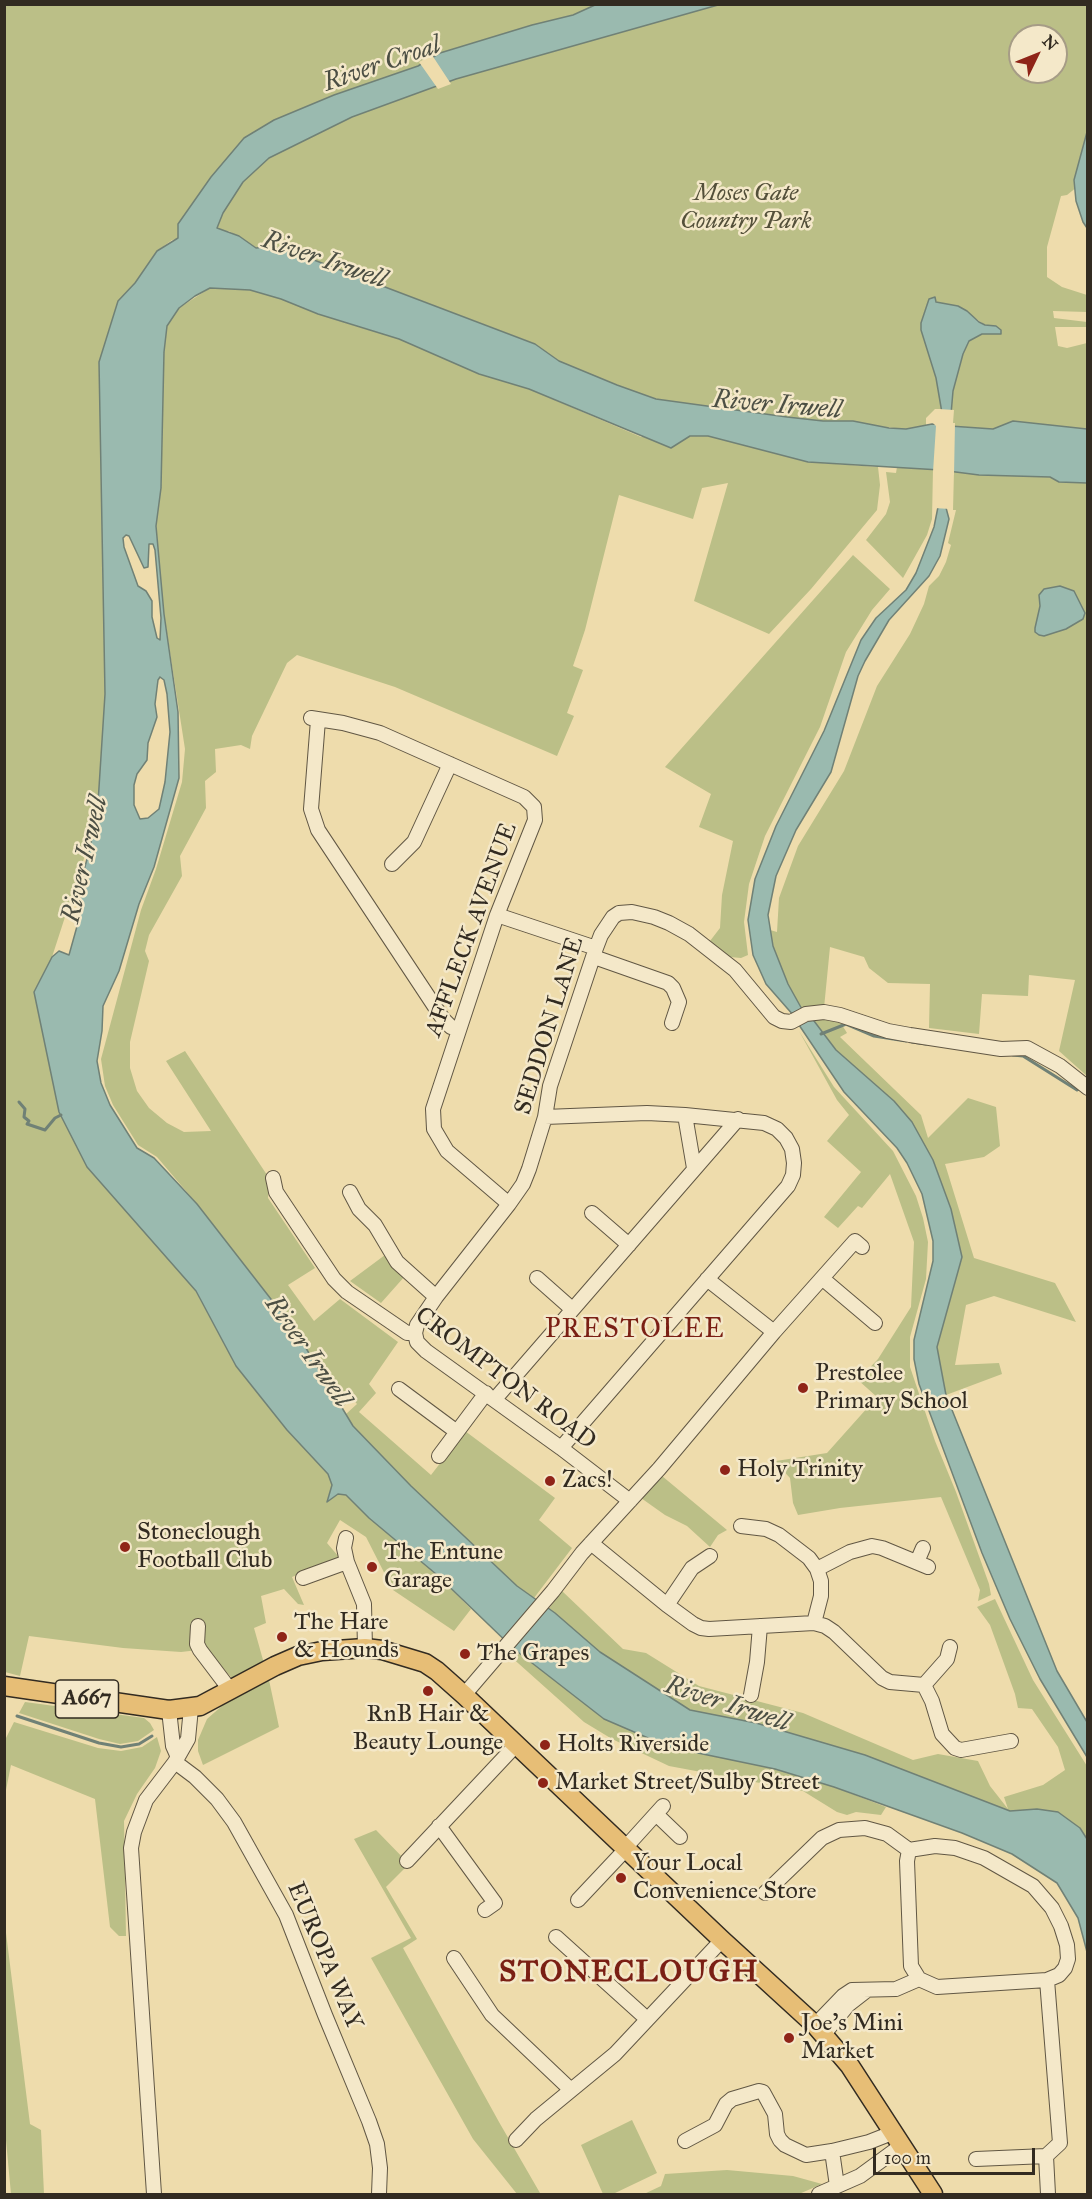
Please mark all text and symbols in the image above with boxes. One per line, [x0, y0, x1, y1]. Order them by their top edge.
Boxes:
north arrow [1008, 24, 1068, 84]
water label: River Croal [319, 30, 445, 100]
text: N [1038, 31, 1062, 54]
park label: Moses Gate Country Park [680, 180, 812, 236]
water label: River Irwell [258, 225, 390, 297]
water label: River Irwell [711, 385, 843, 427]
water label: River Irwell [56, 794, 116, 926]
street label: AFFLECK AVENUE [420, 819, 524, 1041]
street label: SEDDON LANE [509, 934, 591, 1118]
water label: River Irwell [257, 1290, 357, 1414]
street label: CROMPTON ROAD [409, 1302, 601, 1456]
district label: PRESTOLEE [545, 1314, 725, 1346]
place label: Prestolee Primary School [815, 1360, 968, 1416]
marker: Prestolee Primary School [796, 1381, 810, 1395]
place label: Holy Trinity [737, 1456, 863, 1484]
marker: Holy Trinity [718, 1463, 732, 1477]
place label: Zacs! [562, 1467, 613, 1495]
marker: Zacs! [543, 1474, 557, 1488]
place label: Stoneclough Football Club [137, 1519, 272, 1575]
place label: The Entune Garage [384, 1539, 503, 1595]
marker: Stoneclough Football Club [118, 1540, 132, 1554]
marker: The Entune Garage [365, 1560, 379, 1574]
place label: The Hare & Hounds [294, 1609, 399, 1665]
marker: The Hare & Hounds [275, 1630, 289, 1644]
place label: The Grapes [477, 1640, 589, 1668]
marker: The Grapes [458, 1647, 472, 1661]
water label: River Irwell [661, 1670, 793, 1740]
road number: A667 [56, 1680, 118, 1718]
marker: RnB Hair & Beauty Lounge [421, 1684, 435, 1698]
place label: RnB Hair & Beauty Lounge [353, 1701, 503, 1757]
place label: Holts Riverside [557, 1731, 709, 1759]
marker: Holts Riverside [538, 1738, 552, 1752]
place label: Market Street/Sulby Street [555, 1769, 820, 1797]
marker: Market Street/Sulby Street [536, 1776, 550, 1790]
place label: Your Local Convenience Store [633, 1850, 817, 1906]
marker: Your Local Convenience Store [614, 1871, 628, 1885]
street label: EUROPA WAY [280, 1878, 368, 2034]
district label: STONECLOUGH [499, 1956, 759, 1992]
place label: Joe's Mini Market [801, 2010, 903, 2066]
marker: Joe's Mini Market [782, 2031, 796, 2045]
scale bar [876, 2136, 1038, 2174]
text: 100 m [884, 2147, 931, 2169]

